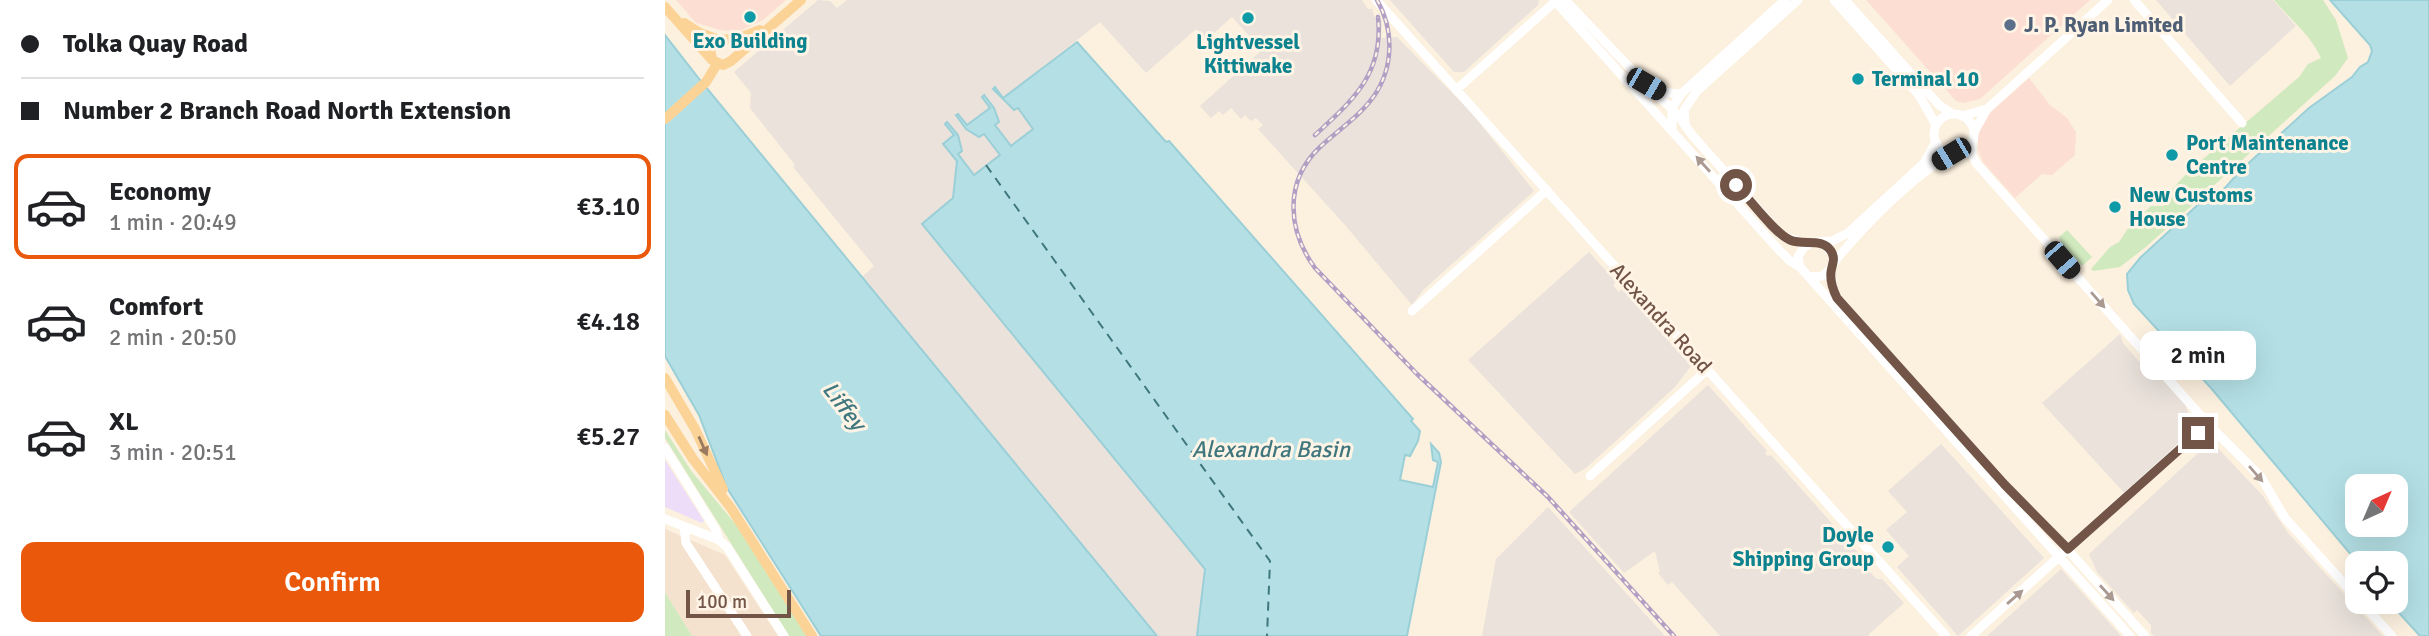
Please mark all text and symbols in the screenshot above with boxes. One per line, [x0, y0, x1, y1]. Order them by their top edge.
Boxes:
marker: Exo Building [742, 9, 758, 25]
marker: Lightvessel Kittiwake [1240, 10, 1256, 26]
place label: J. P. Ryan Limited [2024, 12, 2184, 38]
marker: J. P. Ryan Limited [2002, 17, 2018, 33]
text: Tolka Quay Road [63, 28, 248, 60]
place label: Exo Building [693, 28, 807, 54]
place label: Lightvessel Kittiwake [1196, 29, 1300, 79]
car [1623, 64, 1670, 104]
place label: Terminal 10 [1872, 66, 1979, 92]
marker: Terminal 10 [1850, 71, 1866, 87]
text: Number 2 Branch Road North Extension [63, 95, 511, 127]
place label: Port Maintenance Centre [2186, 130, 2349, 180]
car [1928, 134, 1975, 174]
marker: Port Maintenance Centre [2164, 147, 2180, 163]
one-way arrow [1695, 155, 1711, 173]
route start [1720, 169, 1752, 201]
icon: car [25, 175, 88, 238]
text: Economy [109, 176, 211, 208]
place label: New Customs House [2129, 182, 2253, 232]
text: €3.10 [577, 191, 640, 223]
marker: New Customs House [2107, 199, 2123, 215]
text: 1 min · 20:49 [109, 208, 237, 237]
car [2041, 237, 2084, 283]
street label: Alexandra Road [1605, 257, 1717, 379]
icon: car [25, 290, 88, 353]
text: Comfort [109, 291, 203, 323]
one-way arrow [2090, 291, 2106, 309]
text: €4.18 [577, 306, 640, 338]
text: 2 min · 20:50 [109, 323, 237, 352]
callout: 2 min [2140, 332, 2256, 380]
text: 2 min [2170, 341, 2226, 370]
water label: Liffey [816, 376, 874, 439]
icon: car [25, 405, 88, 468]
text: XL [109, 406, 139, 438]
route end [2182, 417, 2214, 449]
text: €5.27 [577, 421, 640, 453]
water label: Alexandra Basin [1192, 435, 1352, 464]
one-way arrow [697, 436, 709, 456]
text: 3 min · 20:51 [109, 438, 237, 467]
one-way arrow [2248, 465, 2264, 483]
north arrow [2345, 474, 2408, 537]
map controls [2345, 474, 2408, 614]
place label: Doyle Shipping Group [1733, 522, 1874, 572]
marker: Doyle Shipping Group [1880, 539, 1896, 555]
button: Confirm [21, 542, 644, 622]
button: locate [2345, 551, 2408, 614]
one-way arrow [2098, 584, 2114, 601]
scale bar [686, 587, 791, 619]
one-way arrow [2006, 589, 2024, 605]
text: 100 m [697, 590, 747, 614]

